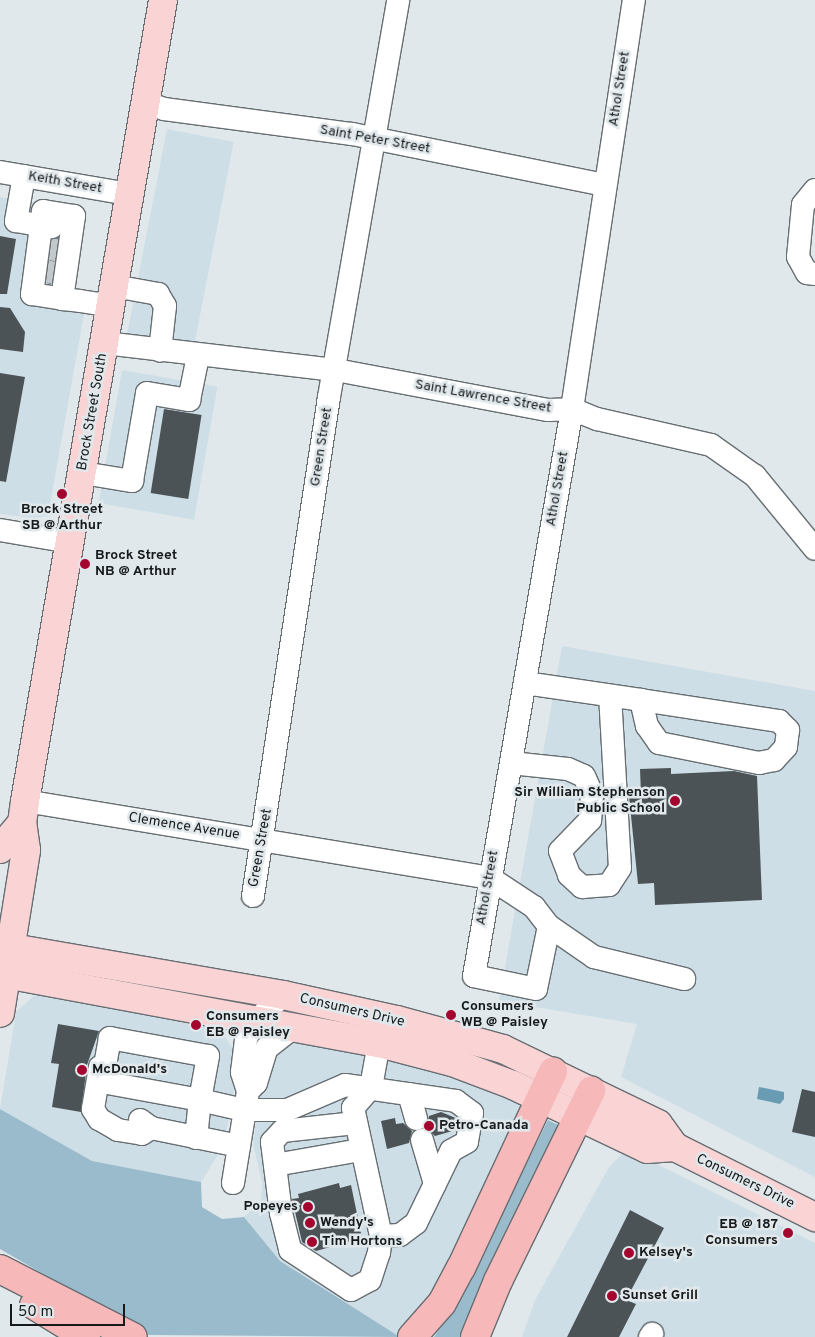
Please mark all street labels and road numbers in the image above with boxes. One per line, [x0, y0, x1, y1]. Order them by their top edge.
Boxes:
street label: Athol Street [606, 50, 634, 128]
street label: Saint Peter Street [318, 122, 432, 158]
street label: Keith Street [27, 168, 103, 198]
street label: Brock Street South [74, 352, 112, 472]
street label: Saint Lawrence Street [414, 377, 552, 417]
street label: Green Street [307, 406, 337, 488]
street label: Athol Street [543, 450, 573, 528]
street label: Green Street [246, 807, 276, 889]
street label: Clemence Avenue [127, 810, 241, 844]
street label: Athol Street [473, 849, 503, 927]
street label: Consumers Drive [298, 991, 406, 1031]
street label: Consumers Drive [693, 1151, 797, 1213]

